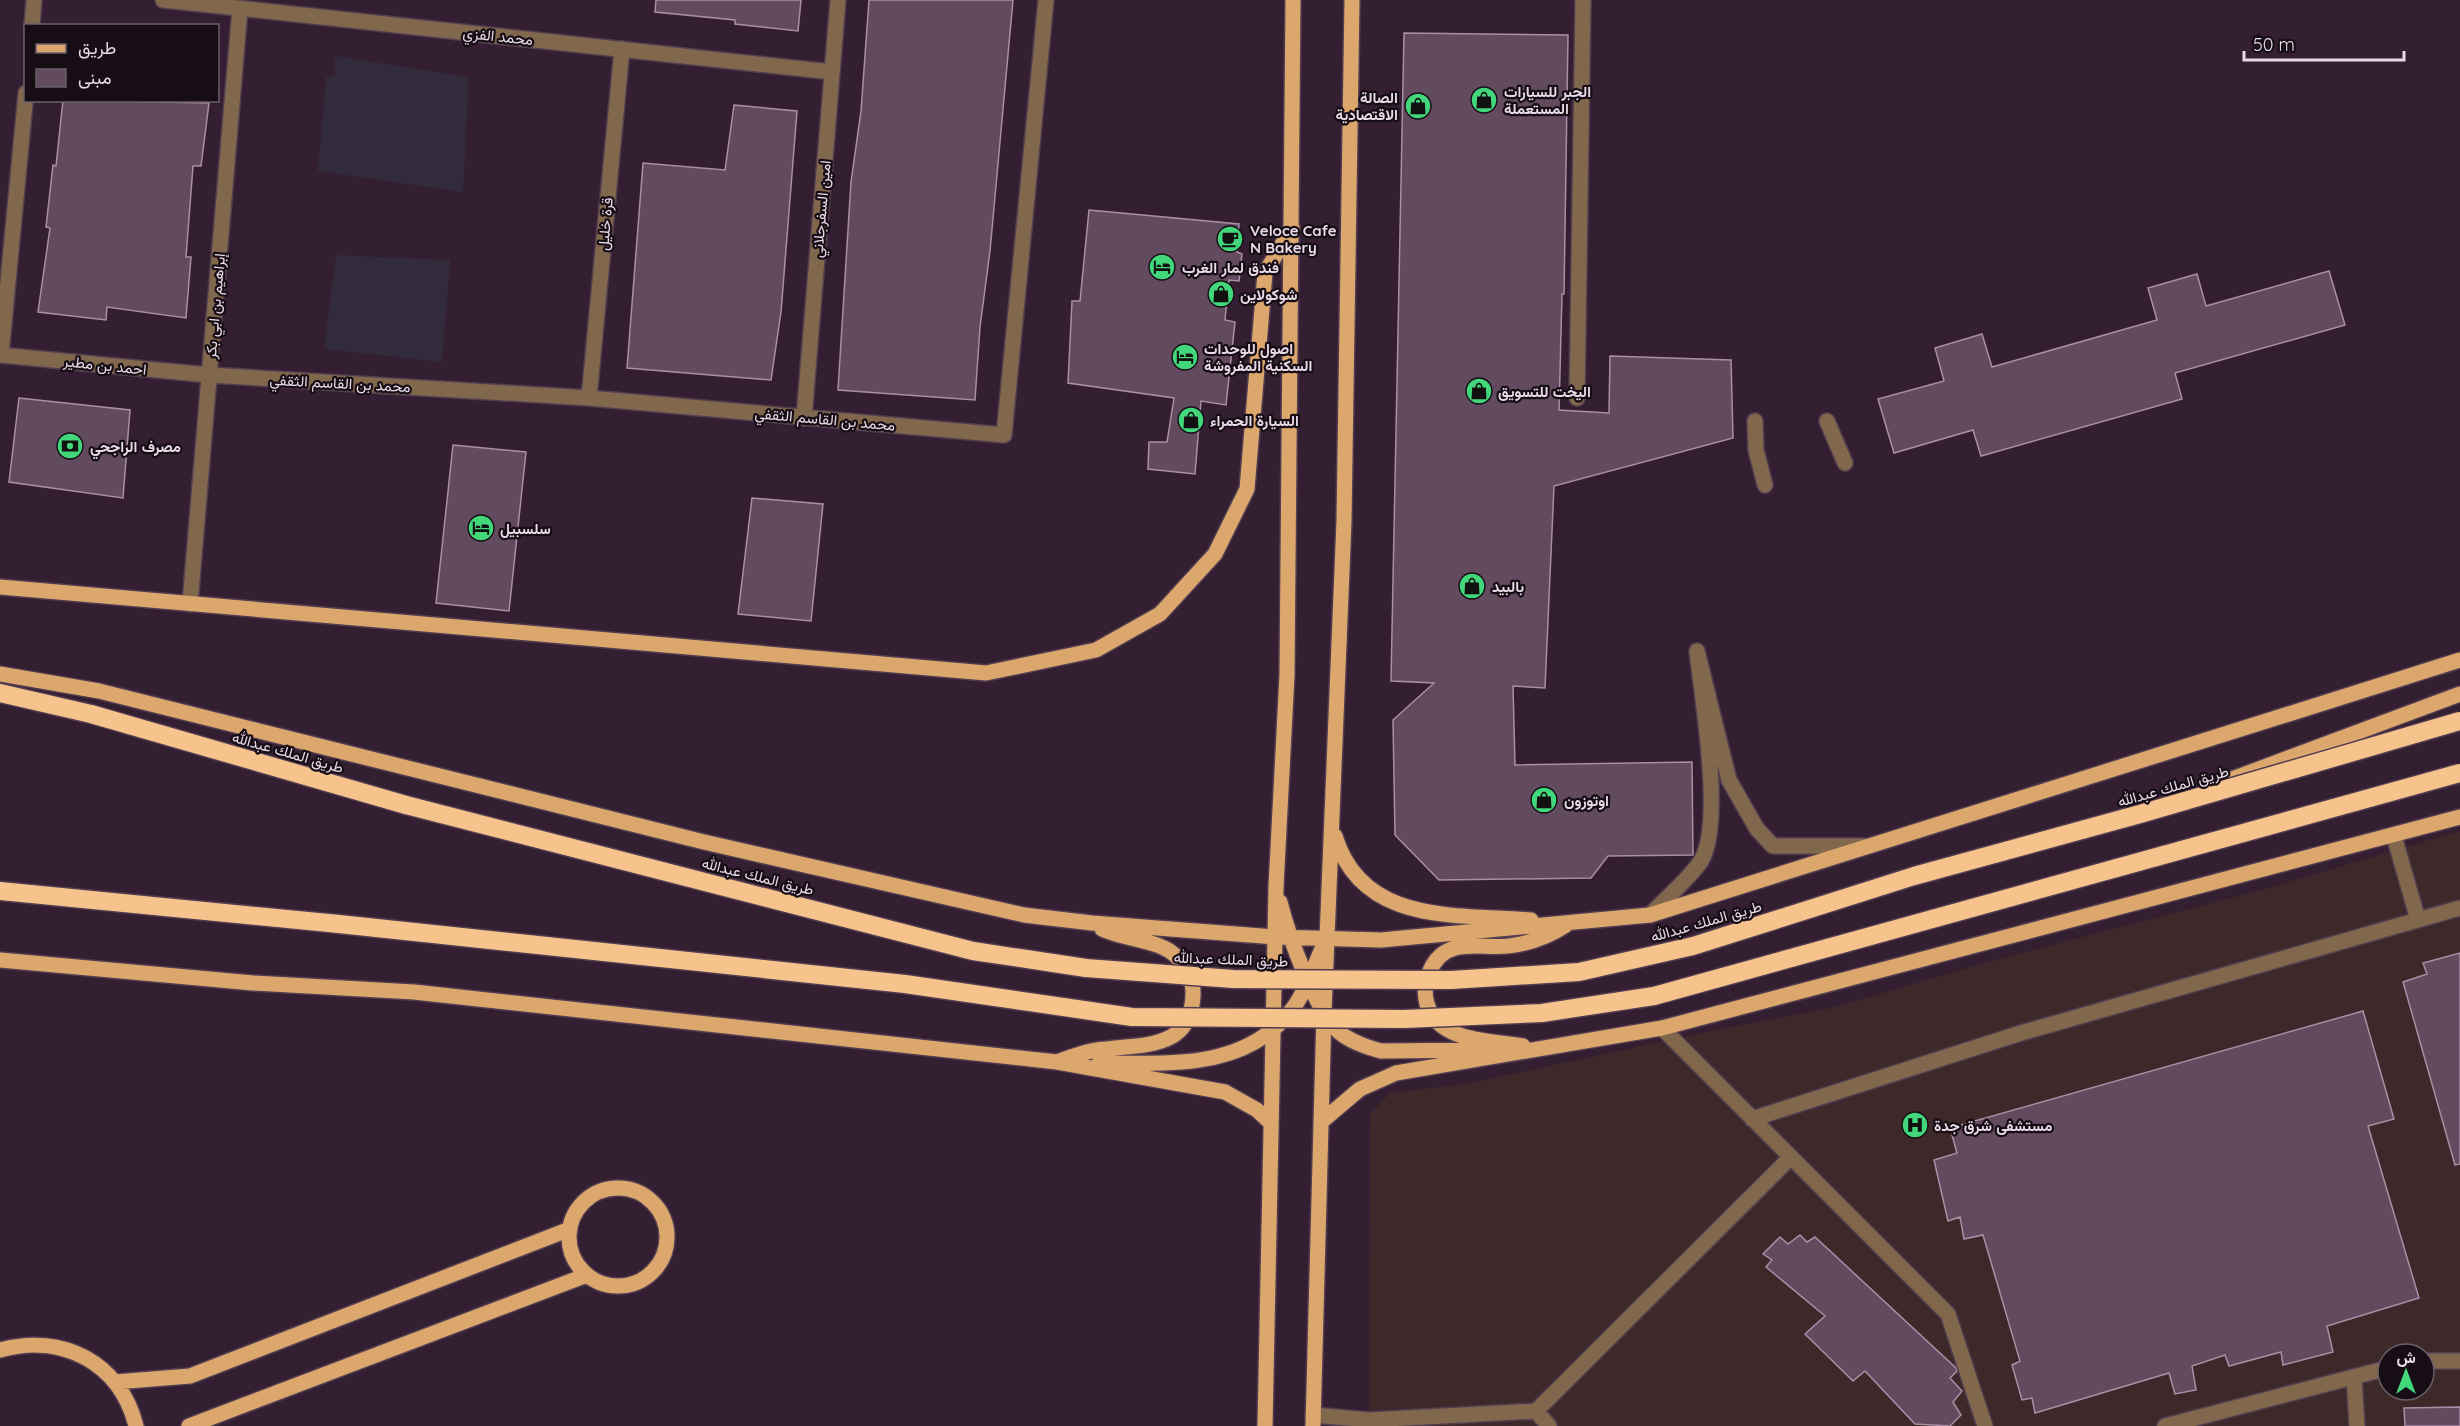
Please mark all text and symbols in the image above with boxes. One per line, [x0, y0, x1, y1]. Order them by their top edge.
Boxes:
street label: محمد الفزي [462, 23, 534, 53]
legend [24, 24, 219, 102]
scale bar [2244, 24, 2404, 62]
text: 50 m [2253, 33, 2295, 56]
text: طريق [78, 36, 116, 59]
text: مبنى [78, 66, 112, 89]
place label: الجبر للسيارات المستعملة [1504, 82, 1591, 118]
shop icon: الجبر للسيارات المستعملة [1469, 85, 1499, 115]
place label: الصالة الاقتصادية [1336, 88, 1398, 124]
shop icon: الصالة الاقتصادية [1403, 91, 1433, 121]
street label: امين السفرجلاني [807, 159, 839, 259]
street label: قرة خليل [593, 196, 617, 251]
place label: Veloce Cafe N Bakery [1250, 221, 1337, 257]
cafe icon: Veloce Cafe N Bakery [1215, 224, 1245, 254]
street label: إبراهيم بن ابي بكر [201, 252, 233, 361]
hotel icon: فندق لمار الغرب [1147, 252, 1177, 282]
place label: فندق لمار الغرب [1182, 258, 1279, 277]
shop icon: شوكولاين [1206, 279, 1236, 309]
place label: شوكولاين [1240, 285, 1298, 304]
place label: اصول للوحدات السكنية المفروشة [1204, 339, 1313, 375]
hotel icon: اصول للوحدات السكنية المفروشة [1170, 342, 1200, 372]
street label: احمد بن مطير [61, 351, 147, 380]
street label: محمد بن القاسم الثقفي [269, 370, 411, 400]
shop icon: اليخت للتسويق [1464, 376, 1494, 406]
place label: اليخت للتسويق [1498, 382, 1591, 401]
street label: محمد بن القاسم الثقفي [754, 403, 896, 439]
shop icon: السيارة الحمراء [1176, 405, 1206, 435]
place label: السيارة الحمراء [1210, 411, 1299, 430]
bank icon: مصرف الراجحي [55, 431, 85, 461]
place label: مصرف الراجحي [90, 437, 181, 460]
hotel icon: سلسبيل [466, 513, 496, 543]
place label: سلسبيل [500, 519, 551, 538]
shop icon: بالبيد [1457, 571, 1487, 601]
place label: بالبيد [1492, 577, 1524, 596]
street label: طريق الملك عبدالله [230, 727, 346, 778]
street label: طريق الملك عبدالله [2115, 761, 2231, 812]
shop icon: اوتوزون [1529, 785, 1559, 815]
place label: اوتوزون [1564, 791, 1609, 810]
street label: طريق الملك عبدالله [700, 853, 816, 900]
street label: طريق الملك عبدالله [1648, 896, 1764, 947]
street label: طريق الملك عبدالله [1173, 948, 1289, 972]
hospital icon: مستشفى شرق جدة [1900, 1110, 1930, 1140]
place label: مستشفى شرق جدة [1934, 1116, 2052, 1135]
north arrow [2376, 1342, 2436, 1402]
text: ش [2396, 1347, 2416, 1367]

